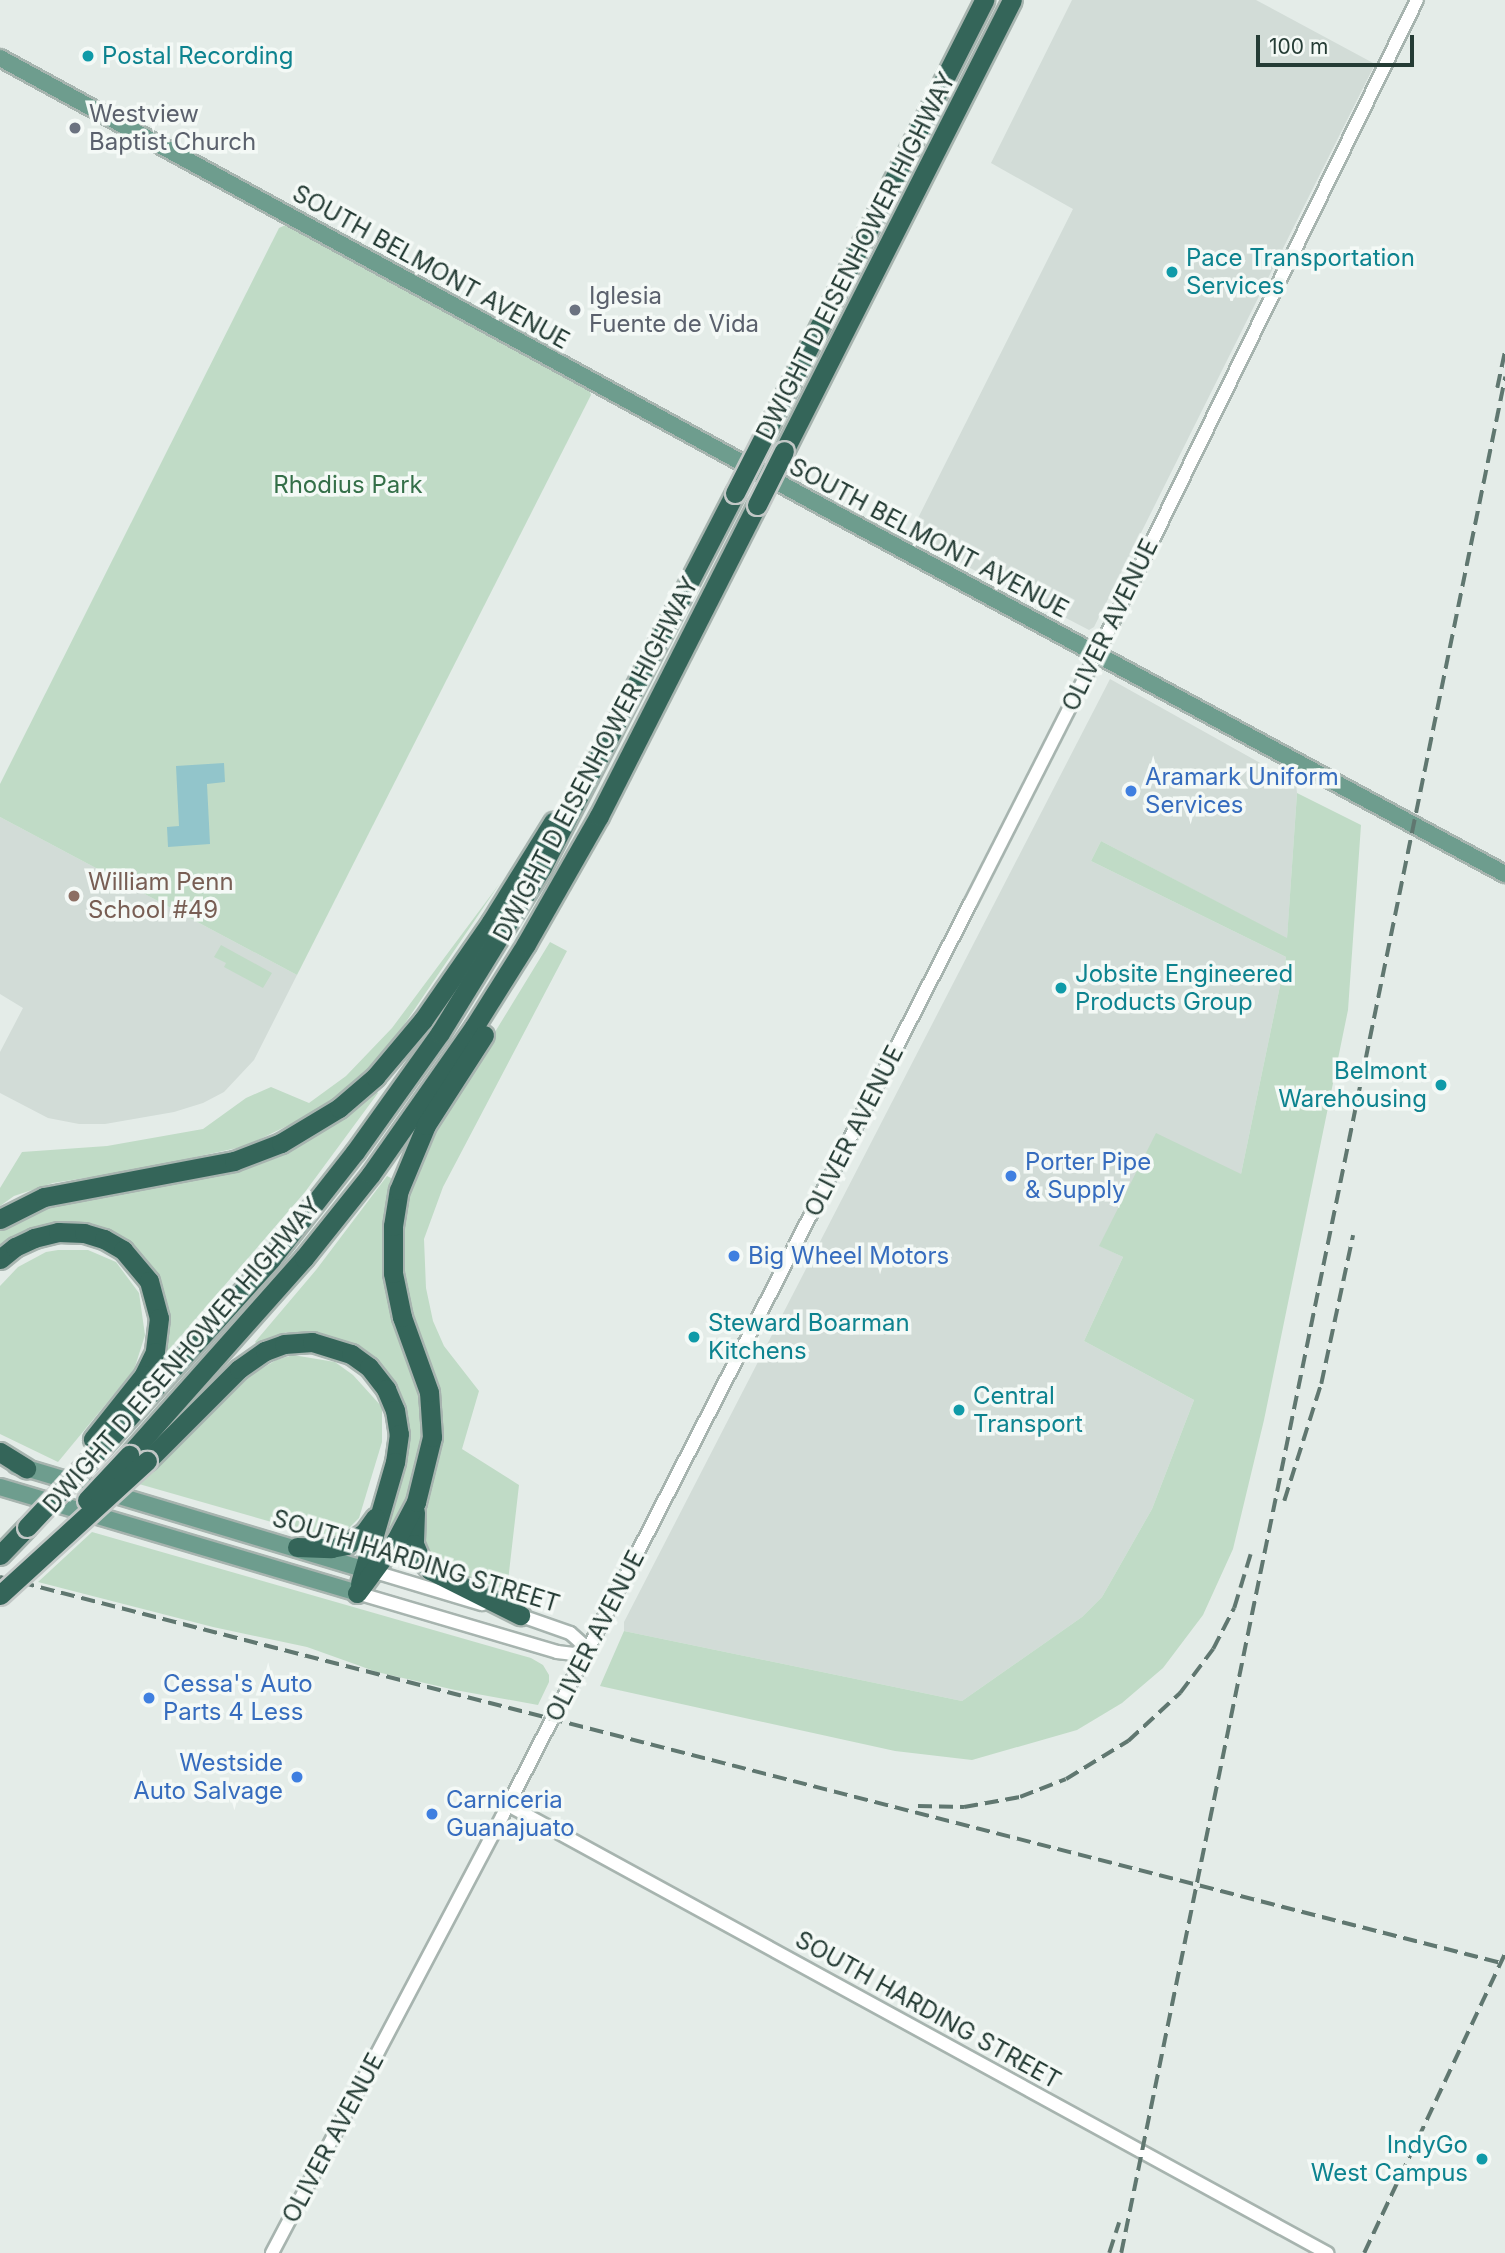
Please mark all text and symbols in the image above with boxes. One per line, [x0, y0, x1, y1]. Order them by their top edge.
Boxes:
scale bar [1260, 21, 1418, 65]
text: 100 m [1269, 34, 1328, 59]
place label: Postal Recording [102, 42, 293, 70]
marker: Postal Recording [80, 48, 96, 64]
street label: DWIGHT D EISENHOWER HIGHWAY [751, 68, 961, 444]
place label: Westview Baptist Church [89, 100, 256, 156]
marker: Westview Baptist Church [67, 120, 83, 136]
street label: SOUTH BELMONT AVENUE [288, 179, 574, 355]
place label: Pace Transportation Services [1186, 244, 1415, 300]
marker: Pace Transportation Services [1164, 264, 1180, 280]
place label: Iglesia Fuente de Vida [589, 282, 759, 338]
marker: Iglesia Fuente de Vida [567, 302, 583, 318]
street label: SOUTH BELMONT AVENUE [784, 452, 1074, 624]
park label: Rhodius Park [273, 471, 423, 499]
street label: OLIVER AVENUE [1056, 534, 1164, 716]
street label: DWIGHT D EISENHOWER HIGHWAY [487, 572, 705, 946]
place label: Aramark Uniform Services [1145, 763, 1339, 819]
marker: Aramark Uniform Services [1123, 783, 1139, 799]
place label: William Penn School #49 [88, 868, 234, 924]
marker: William Penn School #49 [66, 888, 82, 904]
place label: Jobsite Engineered Products Group [1075, 960, 1293, 1016]
marker: Jobsite Engineered Products Group [1053, 980, 1069, 996]
street label: OLIVER AVENUE [799, 1041, 909, 1221]
place label: Belmont Warehousing [1278, 1057, 1427, 1113]
marker: Belmont Warehousing [1433, 1077, 1449, 1093]
place label: Porter Pipe & Supply [1025, 1148, 1151, 1204]
marker: Porter Pipe & Supply [1003, 1168, 1019, 1184]
street label: DWIGHT D EISENHOWER HIGHWAY [37, 1192, 327, 1518]
place label: Big Wheel Motors [748, 1242, 949, 1270]
marker: Big Wheel Motors [726, 1248, 742, 1264]
place label: Steward Boarman Kitchens [708, 1309, 910, 1365]
marker: Steward Boarman Kitchens [686, 1329, 702, 1345]
place label: Central Transport [973, 1382, 1083, 1438]
marker: Central Transport [951, 1402, 967, 1418]
street label: SOUTH HARDING STREET [269, 1504, 563, 1618]
street label: OLIVER AVENUE [540, 1546, 650, 1726]
place label: Cessa's Auto Parts 4 Less [163, 1670, 313, 1726]
marker: Cessa's Auto Parts 4 Less [141, 1690, 157, 1706]
place label: Westside Auto Salvage [133, 1749, 283, 1805]
marker: Westside Auto Salvage [289, 1769, 305, 1785]
place label: Carniceria Guanajuato [446, 1786, 575, 1842]
marker: Carniceria Guanajuato [424, 1806, 440, 1822]
street label: SOUTH HARDING STREET [790, 1925, 1066, 2095]
street label: OLIVER AVENUE [276, 2048, 390, 2228]
place label: IndyGo West Campus [1311, 2131, 1468, 2187]
marker: IndyGo West Campus [1474, 2151, 1490, 2167]

